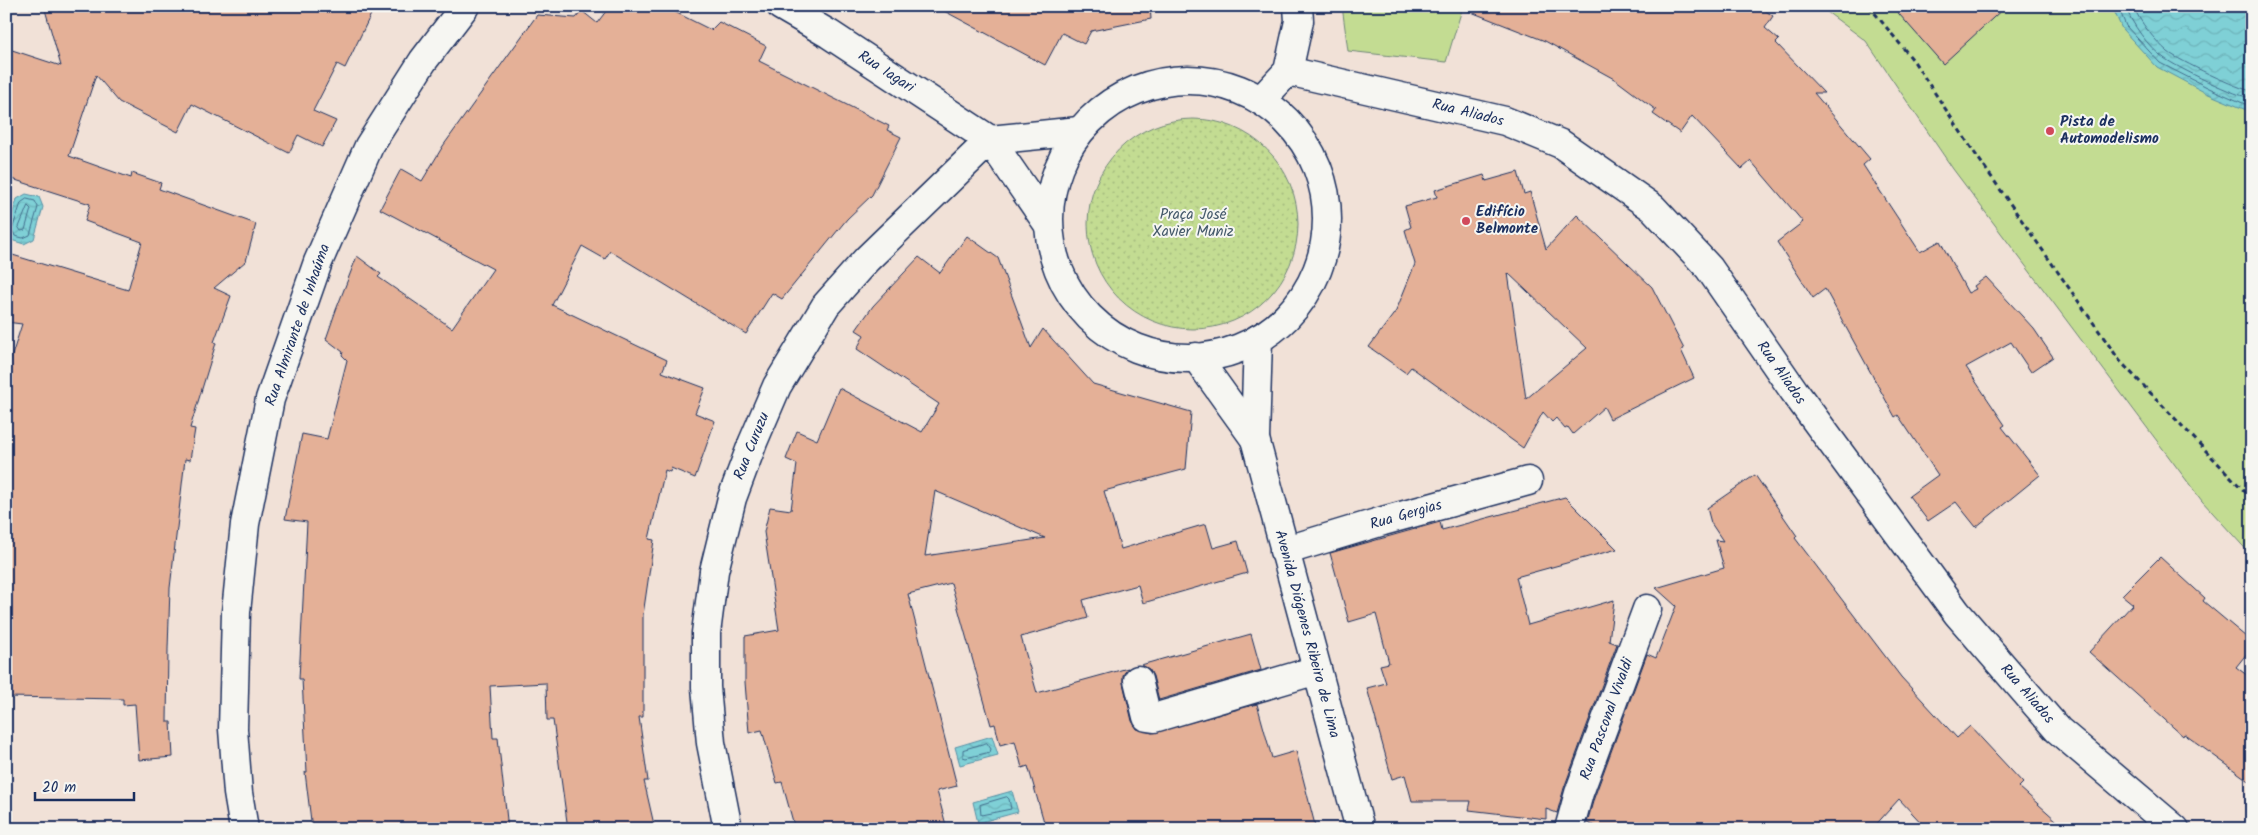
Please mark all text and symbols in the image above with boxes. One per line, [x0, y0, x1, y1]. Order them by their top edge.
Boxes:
street label: Rua Iagari [853, 45, 920, 100]
street label: Rua Aliados [1430, 93, 1507, 134]
place label: Pista de Automodelismo [2060, 110, 2159, 151]
marker: Pista de Automodelismo [2044, 125, 2056, 137]
place label: Edifício Belmonte [1476, 200, 1539, 241]
park label: Praça José Xavier Muniz [1152, 203, 1234, 244]
marker: Edifício Belmonte [1460, 215, 1472, 227]
street label: Rua Almirante de Inhaúma [259, 241, 337, 409]
street label: Rua Aliados [1750, 336, 1812, 410]
street label: Rua Curuzu [728, 408, 776, 484]
street label: Rua Gergias [1367, 493, 1445, 537]
street label: Avenida Diógenes Ribeiro de Lima [1268, 527, 1346, 741]
street label: Rua Pasconal Vivaldi [1574, 653, 1641, 783]
street label: Rua Aliados [1994, 659, 2060, 730]
scale bar [35, 770, 134, 802]
text: 20 m [42, 776, 76, 800]

